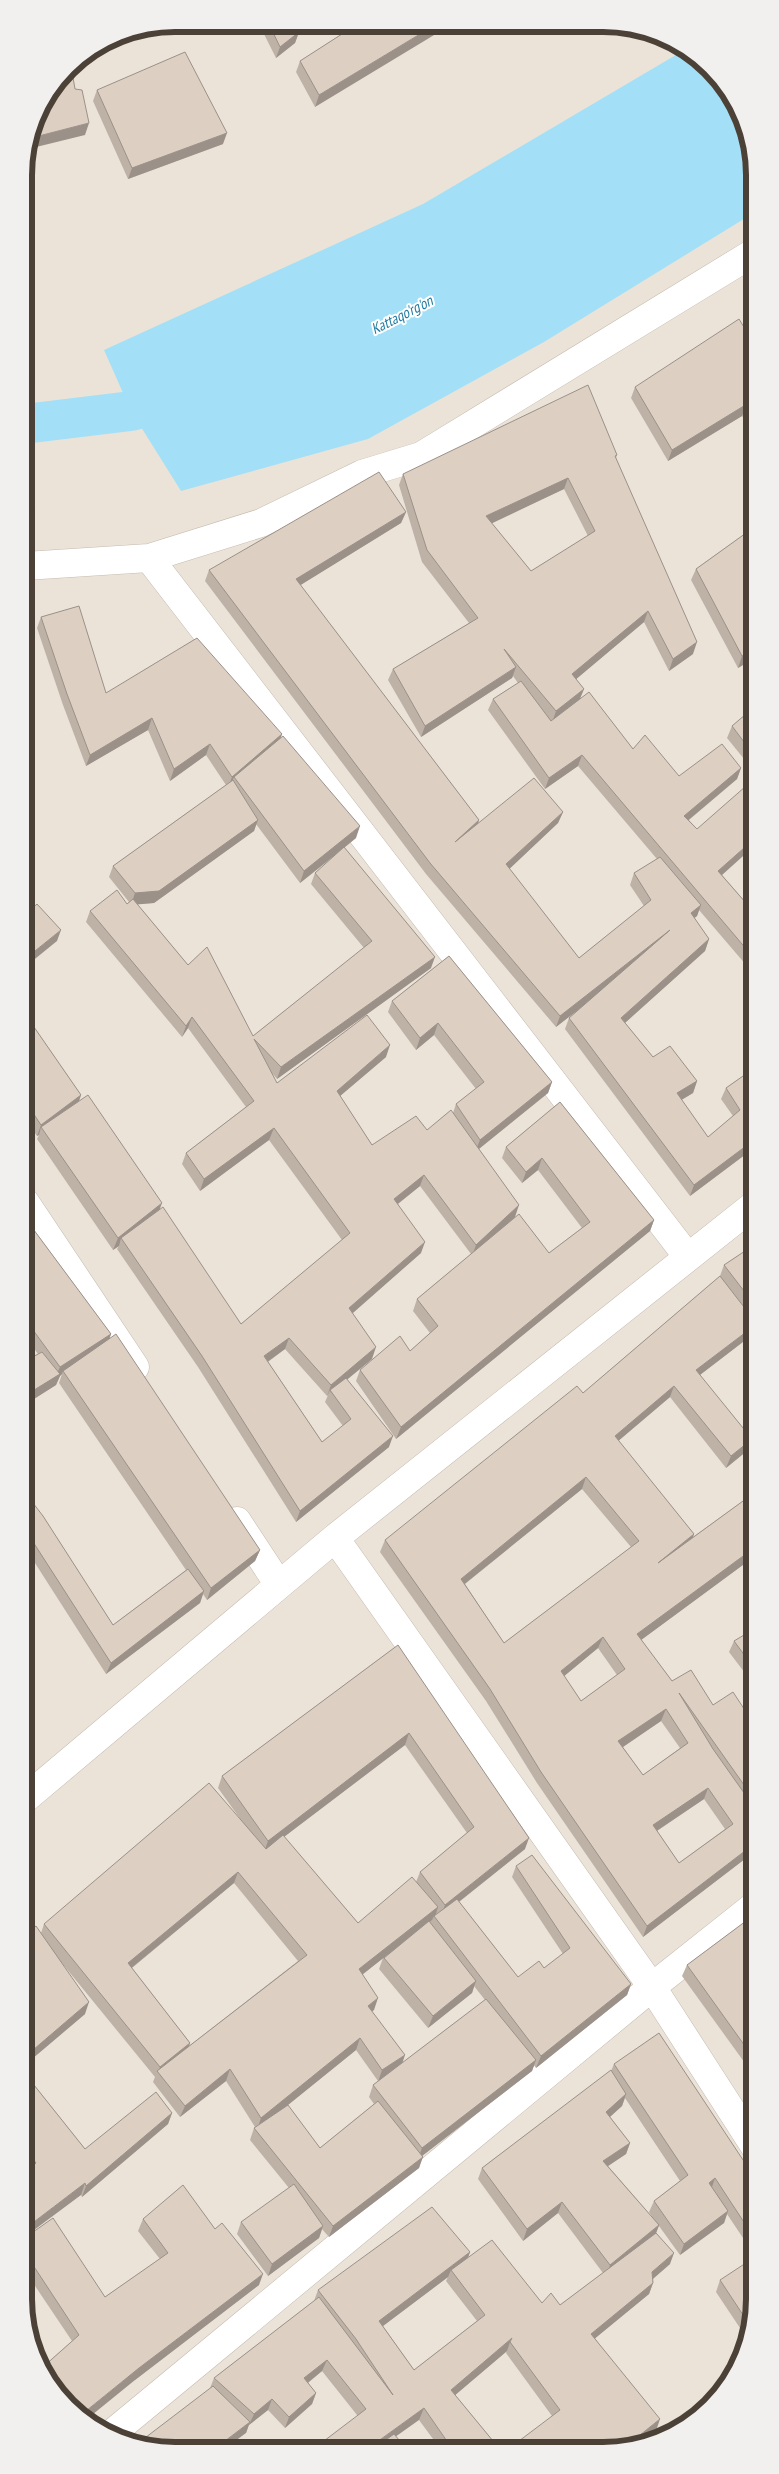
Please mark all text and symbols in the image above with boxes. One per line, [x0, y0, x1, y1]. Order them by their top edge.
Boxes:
water label: Kattaqo'rg'on [368, 290, 437, 338]

